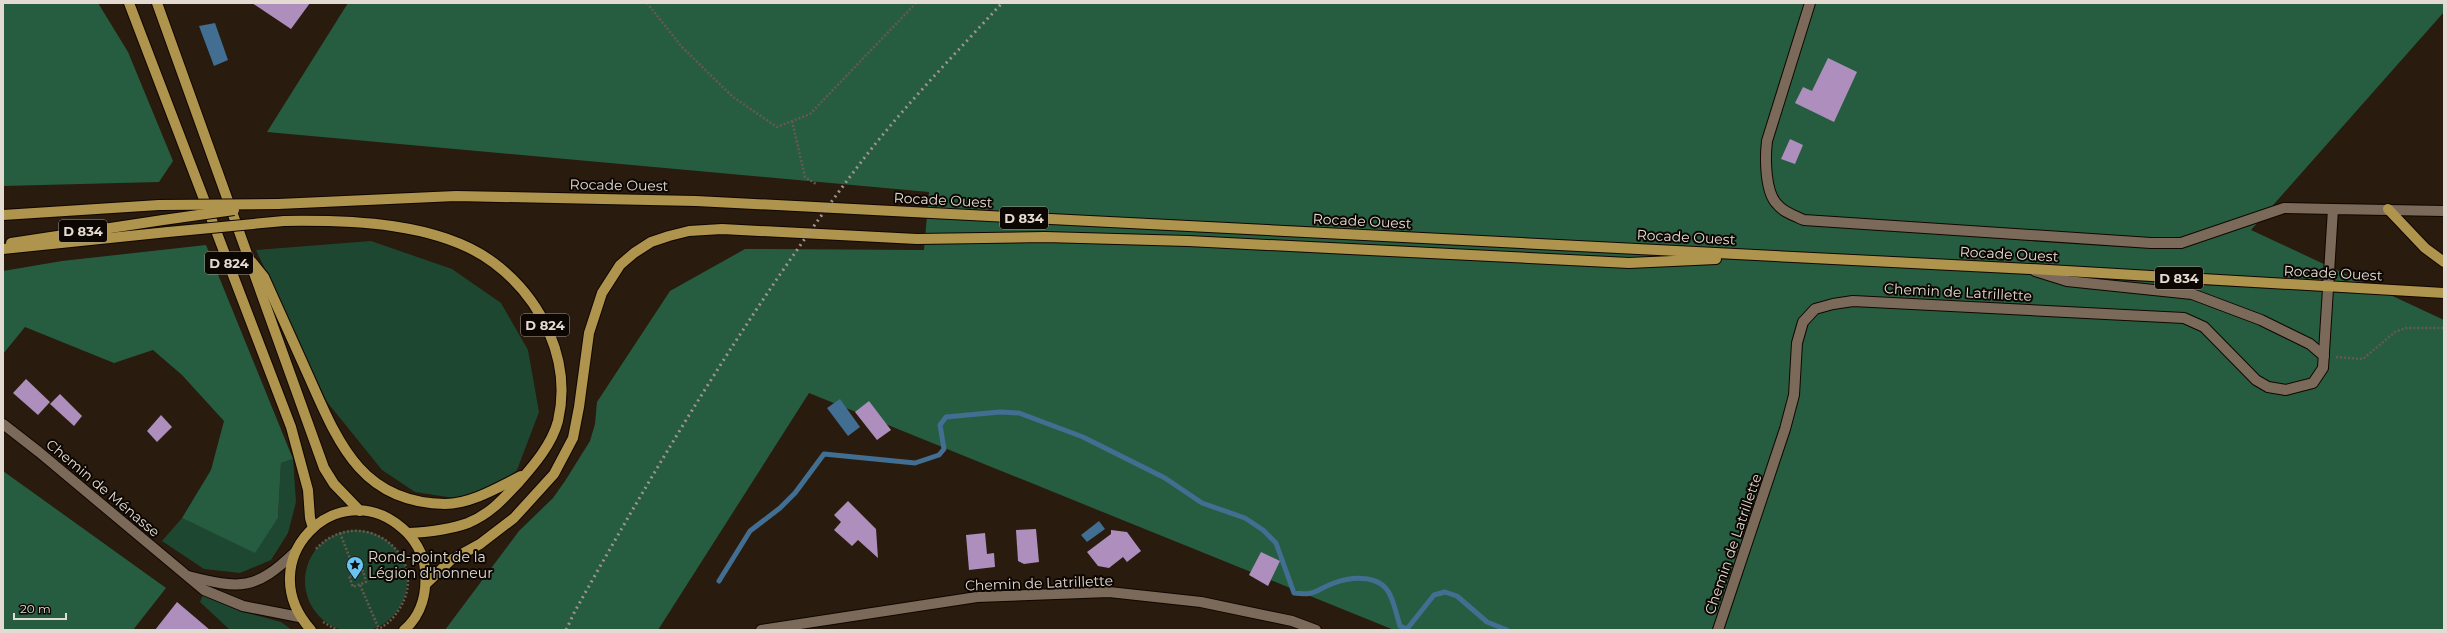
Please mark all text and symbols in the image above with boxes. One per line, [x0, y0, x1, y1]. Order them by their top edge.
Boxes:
street label: Rocade Ouest [569, 175, 669, 195]
street label: Rocade Ouest [893, 188, 993, 212]
road number: D 834 [1000, 207, 1048, 229]
street label: Rocade Ouest [1312, 209, 1412, 233]
road number: D 834 [59, 220, 107, 242]
street label: Rocade Ouest [1636, 225, 1736, 249]
street label: Rocade Ouest [1959, 242, 2059, 266]
road number: D 824 [205, 252, 253, 274]
street label: Rocade Ouest [2283, 261, 2383, 285]
road number: D 834 [2155, 267, 2203, 289]
street label: Chemin de Latrillette [1884, 279, 2032, 305]
road number: D 824 [521, 314, 569, 336]
street label: Chemin de Ménasse [42, 435, 164, 541]
street label: Chemin de Latrillette [1700, 471, 1766, 617]
place label: Rond-point de la Légion d'honneur [368, 548, 493, 582]
place icon: Rond-point de la Légion d'honneur [345, 555, 365, 580]
street label: Chemin de Latrillette [965, 571, 1113, 595]
scale bar [14, 595, 66, 621]
text: 20 m [20, 601, 51, 616]

